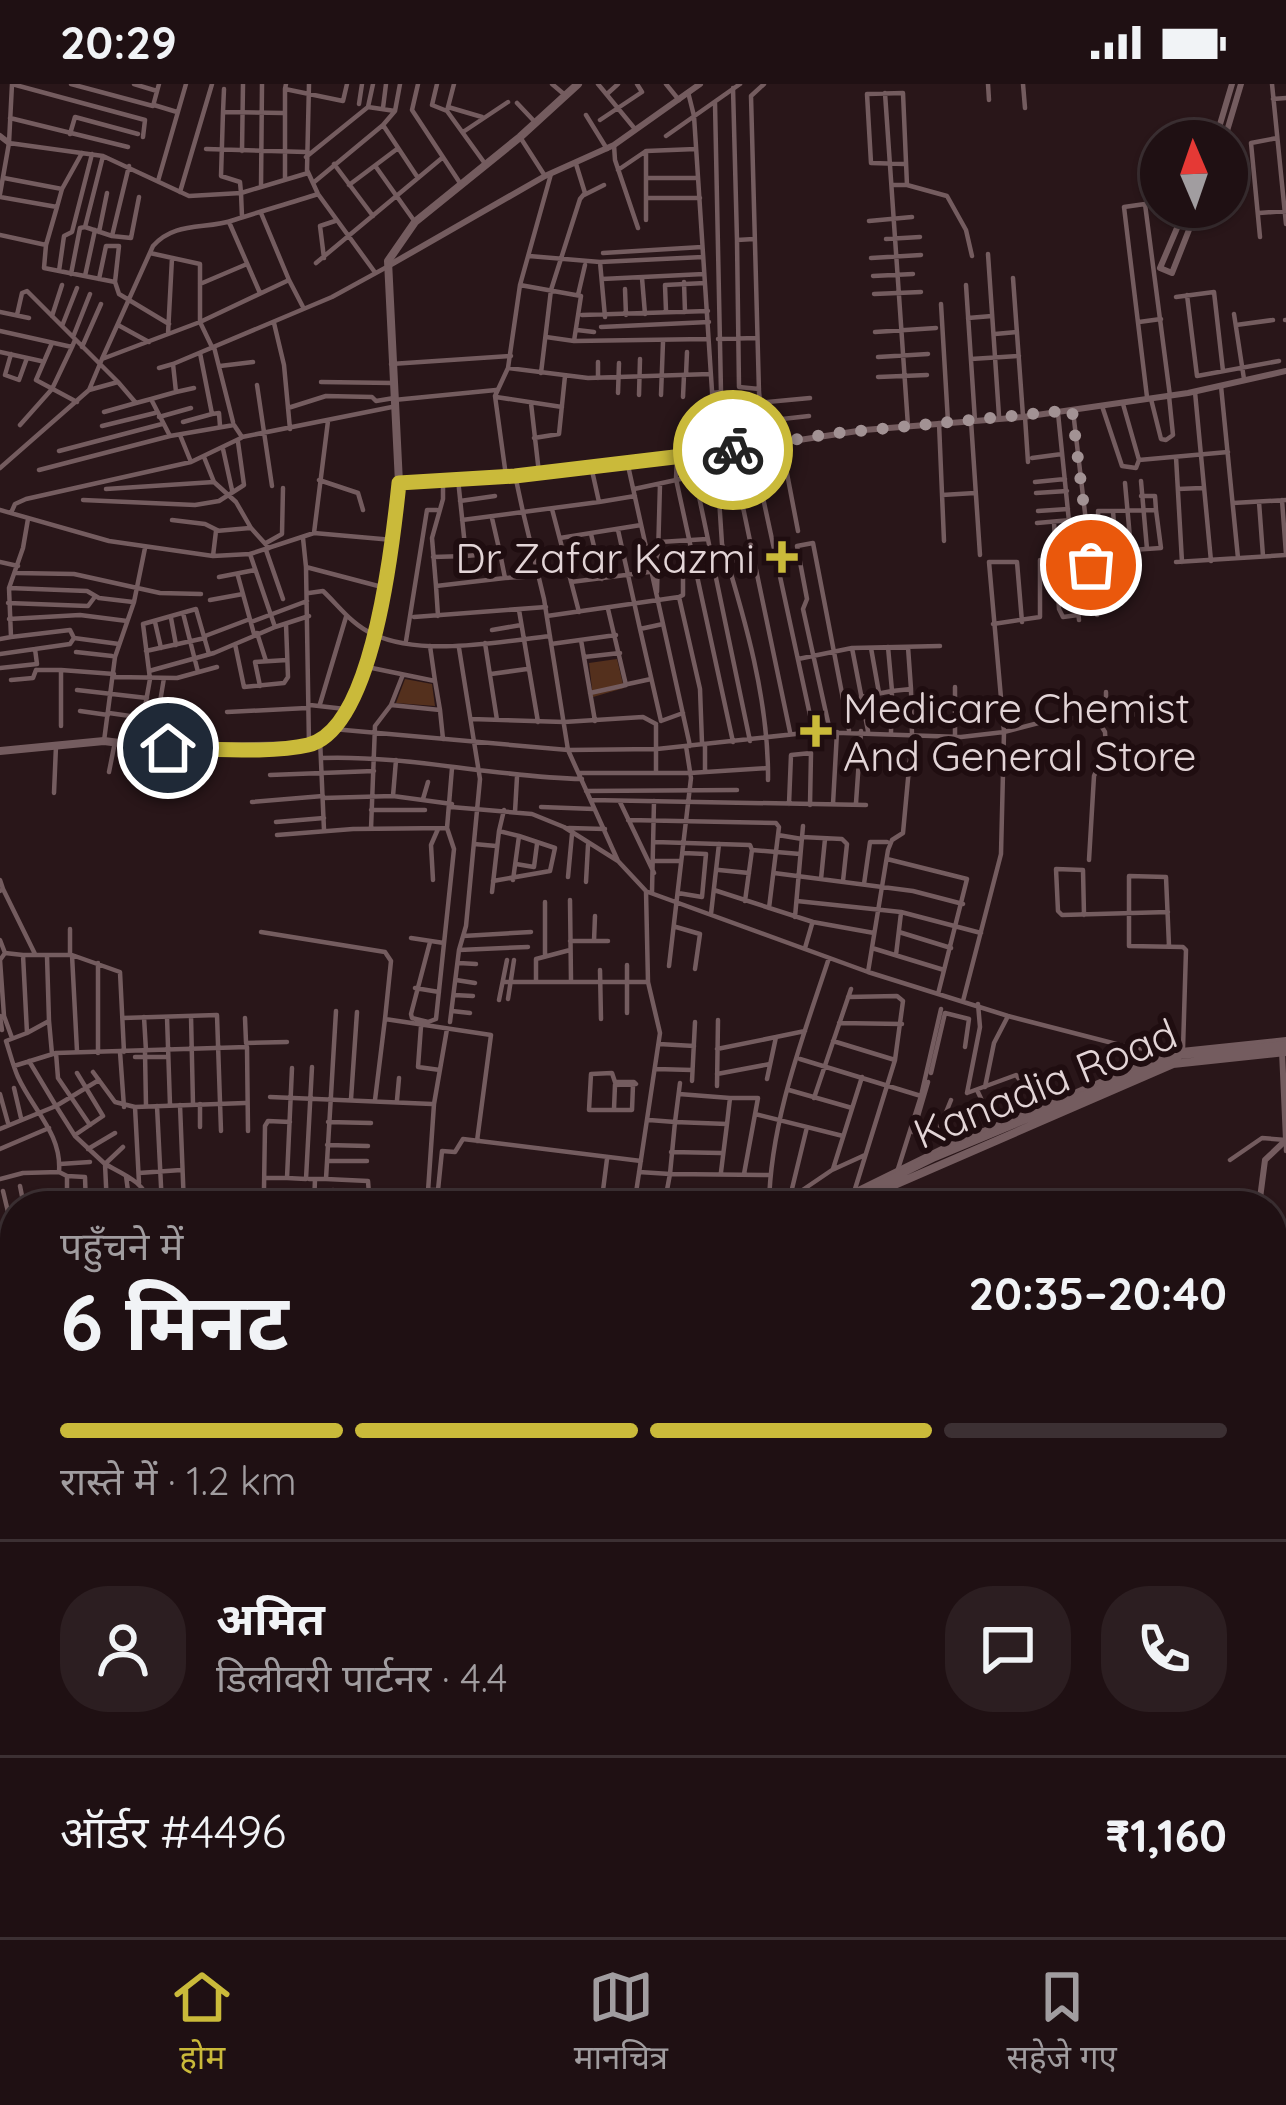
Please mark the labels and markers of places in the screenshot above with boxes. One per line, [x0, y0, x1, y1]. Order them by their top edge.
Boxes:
pin [1040, 514, 1142, 616]
place label: Dr Zafar Kazmi [455, 531, 755, 584]
marker: Dr Zafar Kazmi [766, 541, 798, 573]
place label: Medicare Chemist And General Store [843, 681, 1197, 782]
pin [117, 697, 219, 799]
marker: Medicare Chemist And General Store [800, 715, 832, 747]

